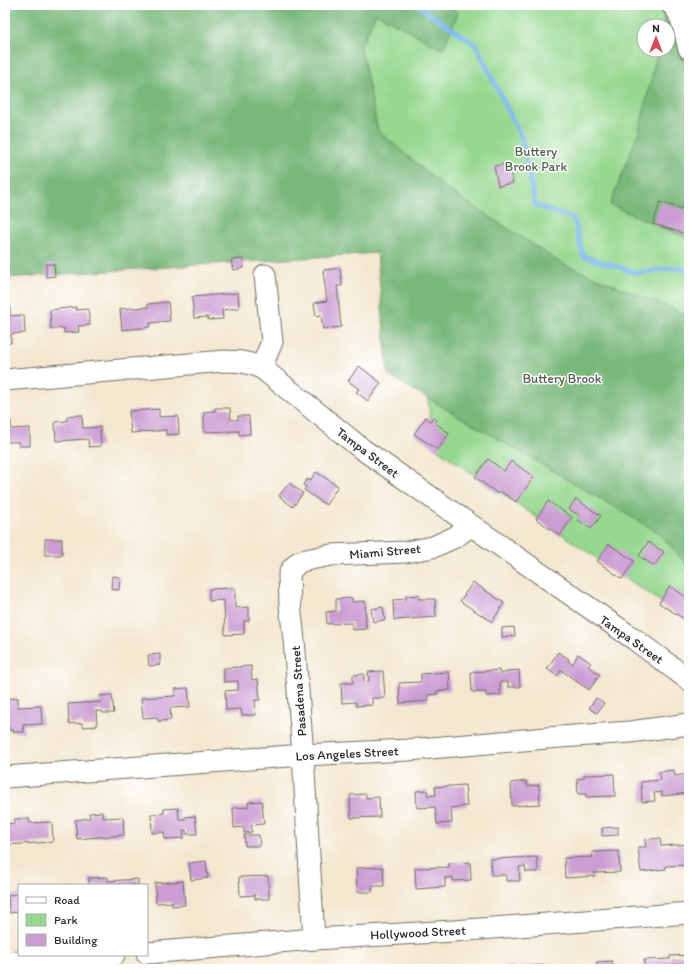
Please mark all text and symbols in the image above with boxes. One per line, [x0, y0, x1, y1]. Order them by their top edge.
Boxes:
north arrow [636, 18, 676, 58]
text: N [652, 22, 660, 35]
park label: Buttery Brook Park [505, 144, 567, 174]
park label: Buttery Brook [523, 371, 602, 386]
street label: Tampa Street [334, 424, 402, 481]
street label: Miami Street [349, 541, 422, 562]
street label: Tampa Street [597, 612, 666, 667]
street label: Pasadena Street [288, 645, 309, 737]
street label: Los Angeles Street [295, 743, 399, 764]
legend [18, 884, 148, 956]
text: Road [54, 893, 80, 907]
text: Park [54, 913, 78, 927]
street label: Hollywood Street [370, 922, 466, 942]
text: Building [54, 933, 98, 947]

